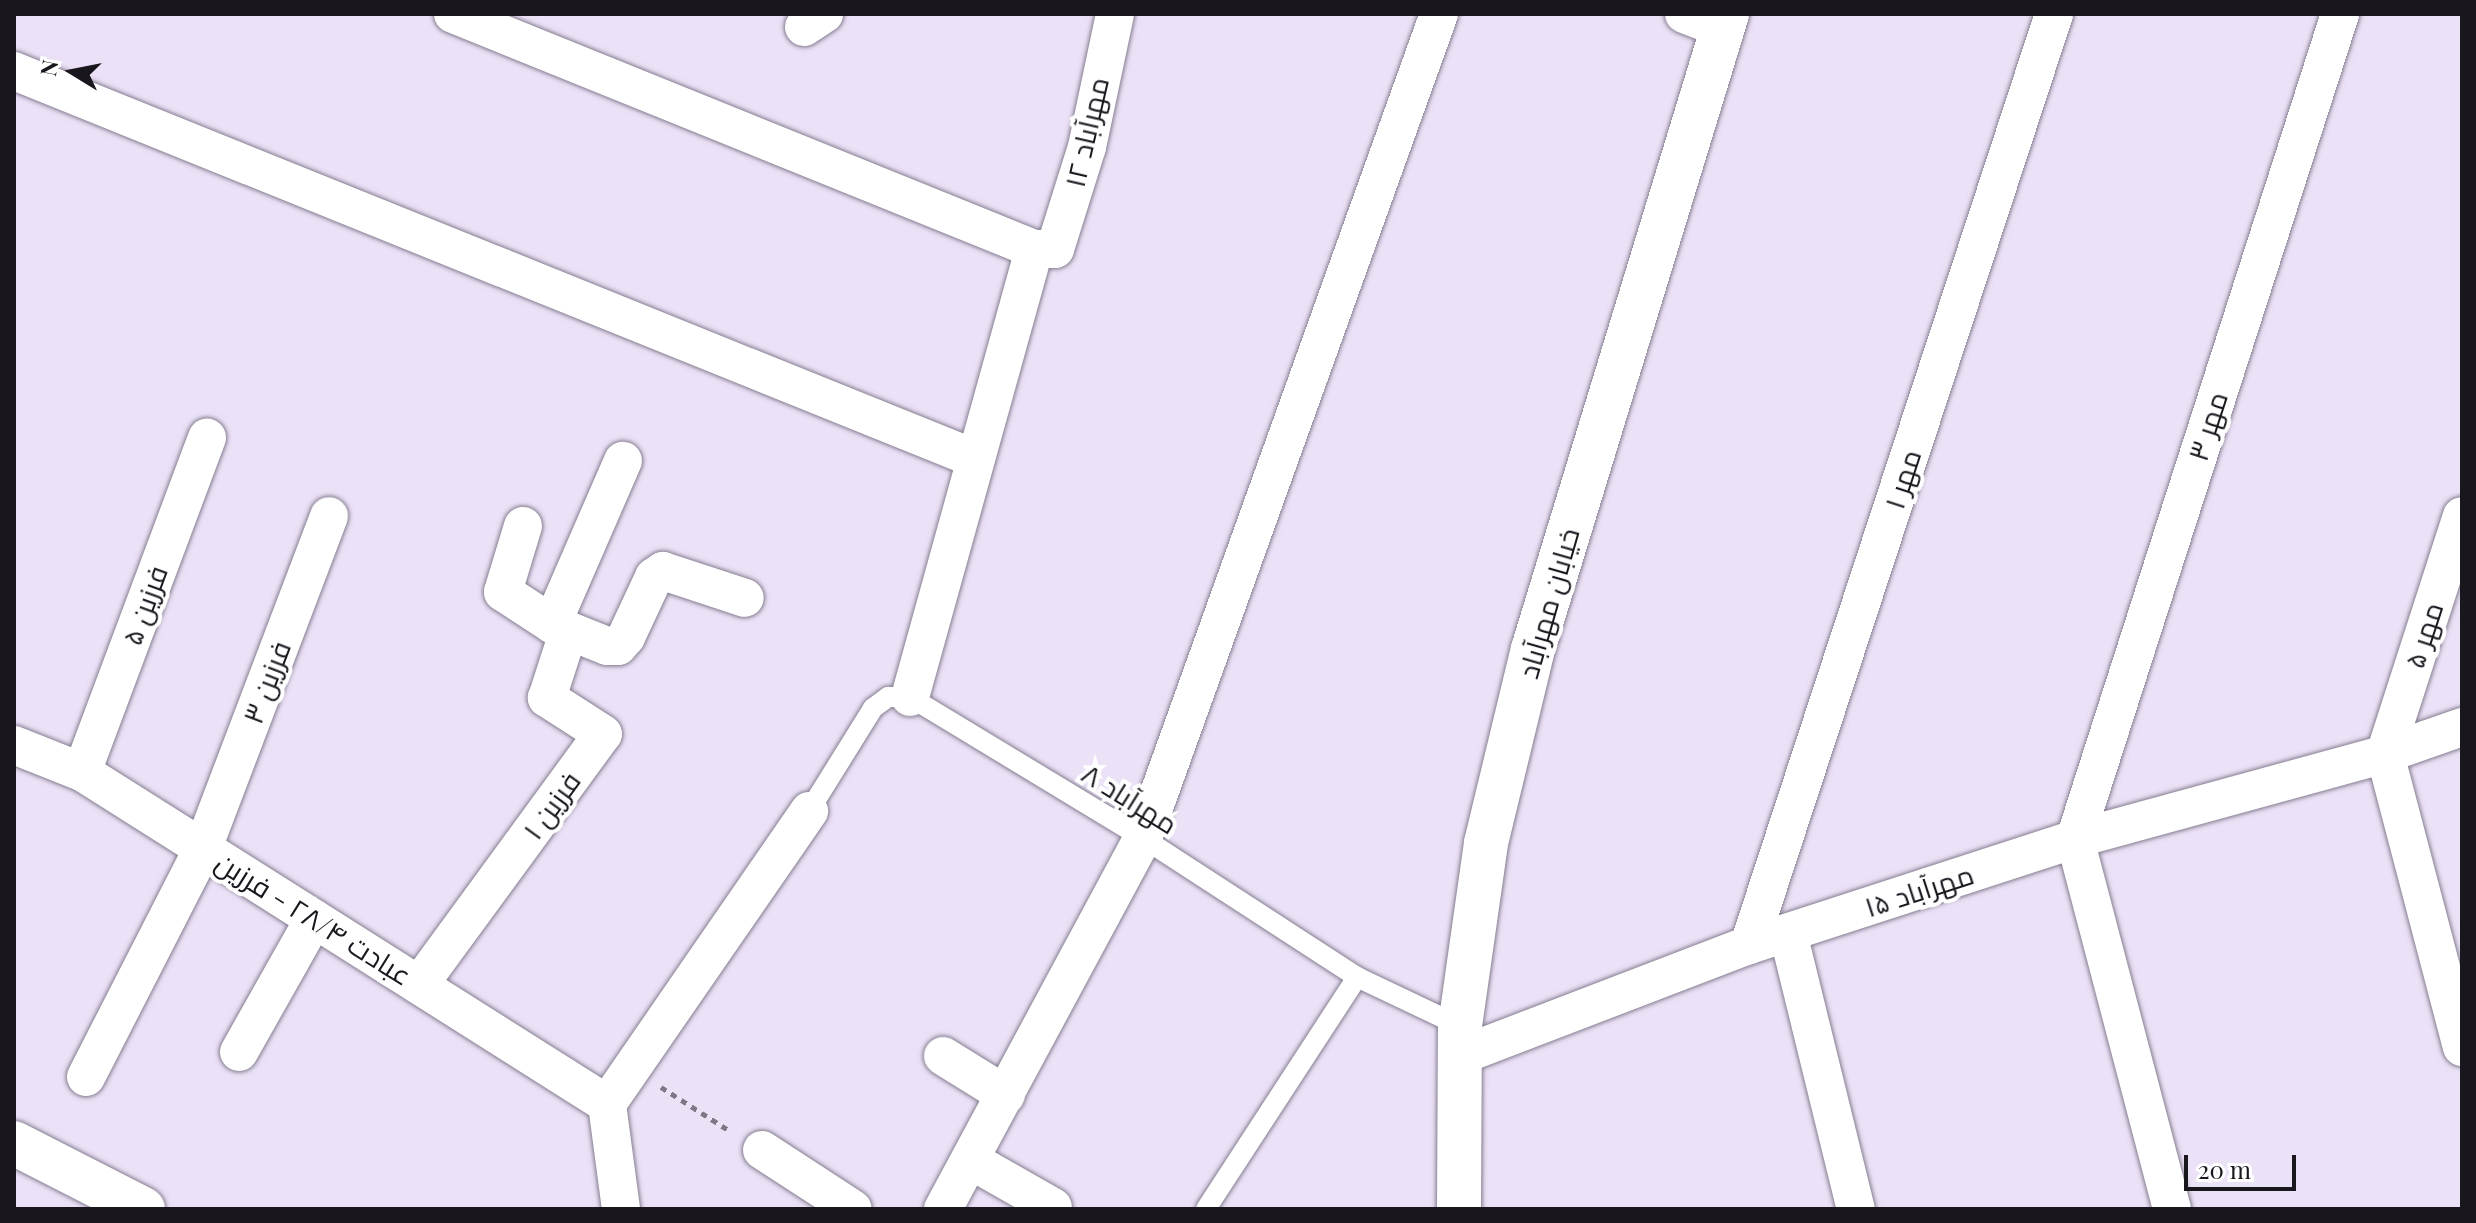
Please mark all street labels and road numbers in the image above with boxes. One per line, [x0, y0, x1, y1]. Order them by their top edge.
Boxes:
street label: مهرآباد ۱۲ [1057, 74, 1115, 190]
street label: مهر ۳ [2180, 387, 2234, 465]
street label: مهر ۱ [1877, 445, 1927, 513]
street label: خیابان مهرآباد [1510, 524, 1586, 682]
street label: فرزین ۵ [114, 561, 174, 649]
street label: مهر ۵ [2397, 598, 2449, 672]
street label: فرزین ۳ [235, 636, 297, 728]
street label: مهرآباد ۸ [1076, 756, 1184, 840]
street label: فرزین ۱ [515, 765, 587, 845]
street label: عبادت ۲۸/۴ - فرزین [210, 844, 418, 992]
street label: مهرآباد ۱۵ [1860, 857, 1978, 923]

